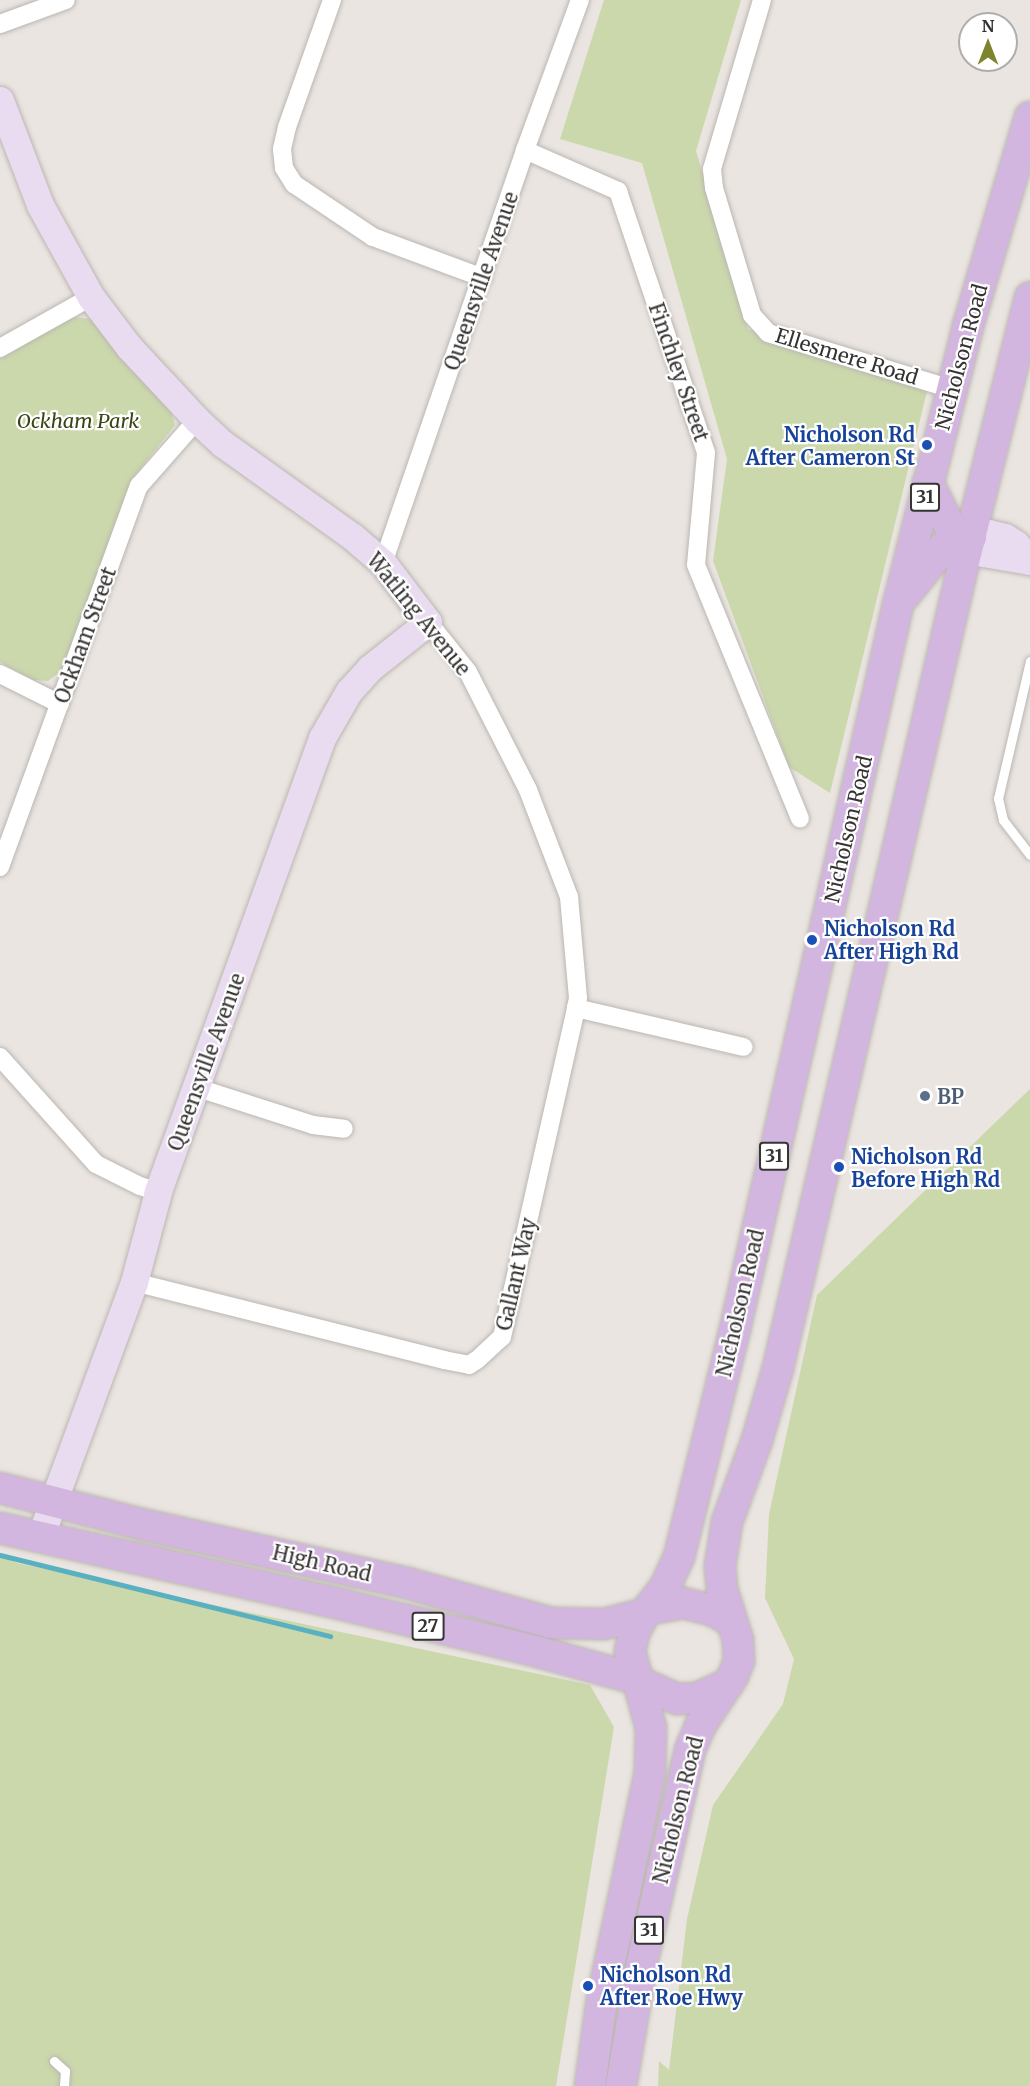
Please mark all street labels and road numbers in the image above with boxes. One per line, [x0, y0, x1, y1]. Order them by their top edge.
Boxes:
street label: Queensville Avenue [439, 189, 523, 373]
street label: Nicholson Road [930, 281, 992, 433]
street label: Finchley Street [644, 300, 714, 444]
street label: Ellesmere Road [773, 323, 921, 389]
road number: 31 [910, 482, 940, 512]
street label: Watling Avenue [362, 548, 476, 680]
street label: Ockham Street [49, 564, 121, 706]
street label: Nicholson Road [819, 753, 877, 905]
street label: Queensville Avenue [163, 970, 249, 1154]
road number: 31 [759, 1141, 789, 1171]
street label: Gallant Way [491, 1215, 541, 1333]
street label: Nicholson Road [711, 1227, 769, 1379]
street label: High Road [270, 1540, 374, 1586]
road number: 27 [412, 1611, 444, 1641]
street label: Nicholson Road [648, 1734, 708, 1886]
road number: 31 [634, 1915, 664, 1945]

